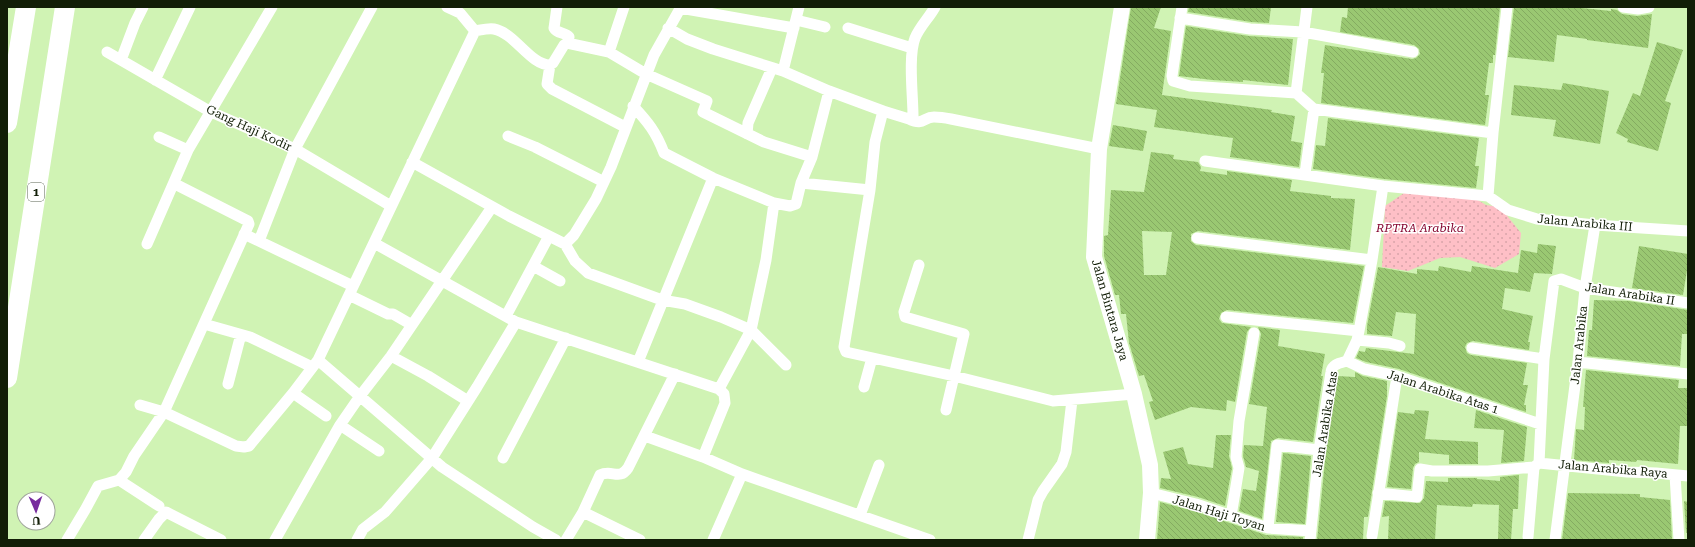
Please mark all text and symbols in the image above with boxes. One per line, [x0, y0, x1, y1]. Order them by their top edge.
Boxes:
street label: Gang Haji Kodir [204, 102, 294, 154]
road number: 1 [28, 183, 44, 201]
street label: Jalan Arabika III [1537, 212, 1633, 234]
park label: RPTRA Arabika [1375, 221, 1464, 235]
street label: Jalan Bintara Jaya [1089, 258, 1131, 363]
street label: Jalan Arabika II [1584, 280, 1676, 308]
street label: Jalan Arabika [1568, 305, 1590, 385]
street label: Jalan Arabika Atas 1 [1385, 367, 1501, 417]
street label: Jalan Arabika Atas [1310, 370, 1340, 478]
street label: Jalan Arabika Raya [1558, 457, 1669, 481]
north arrow [16, 491, 56, 531]
street label: Jalan Haji Toyan [1171, 492, 1267, 534]
text: U [31, 514, 41, 527]

